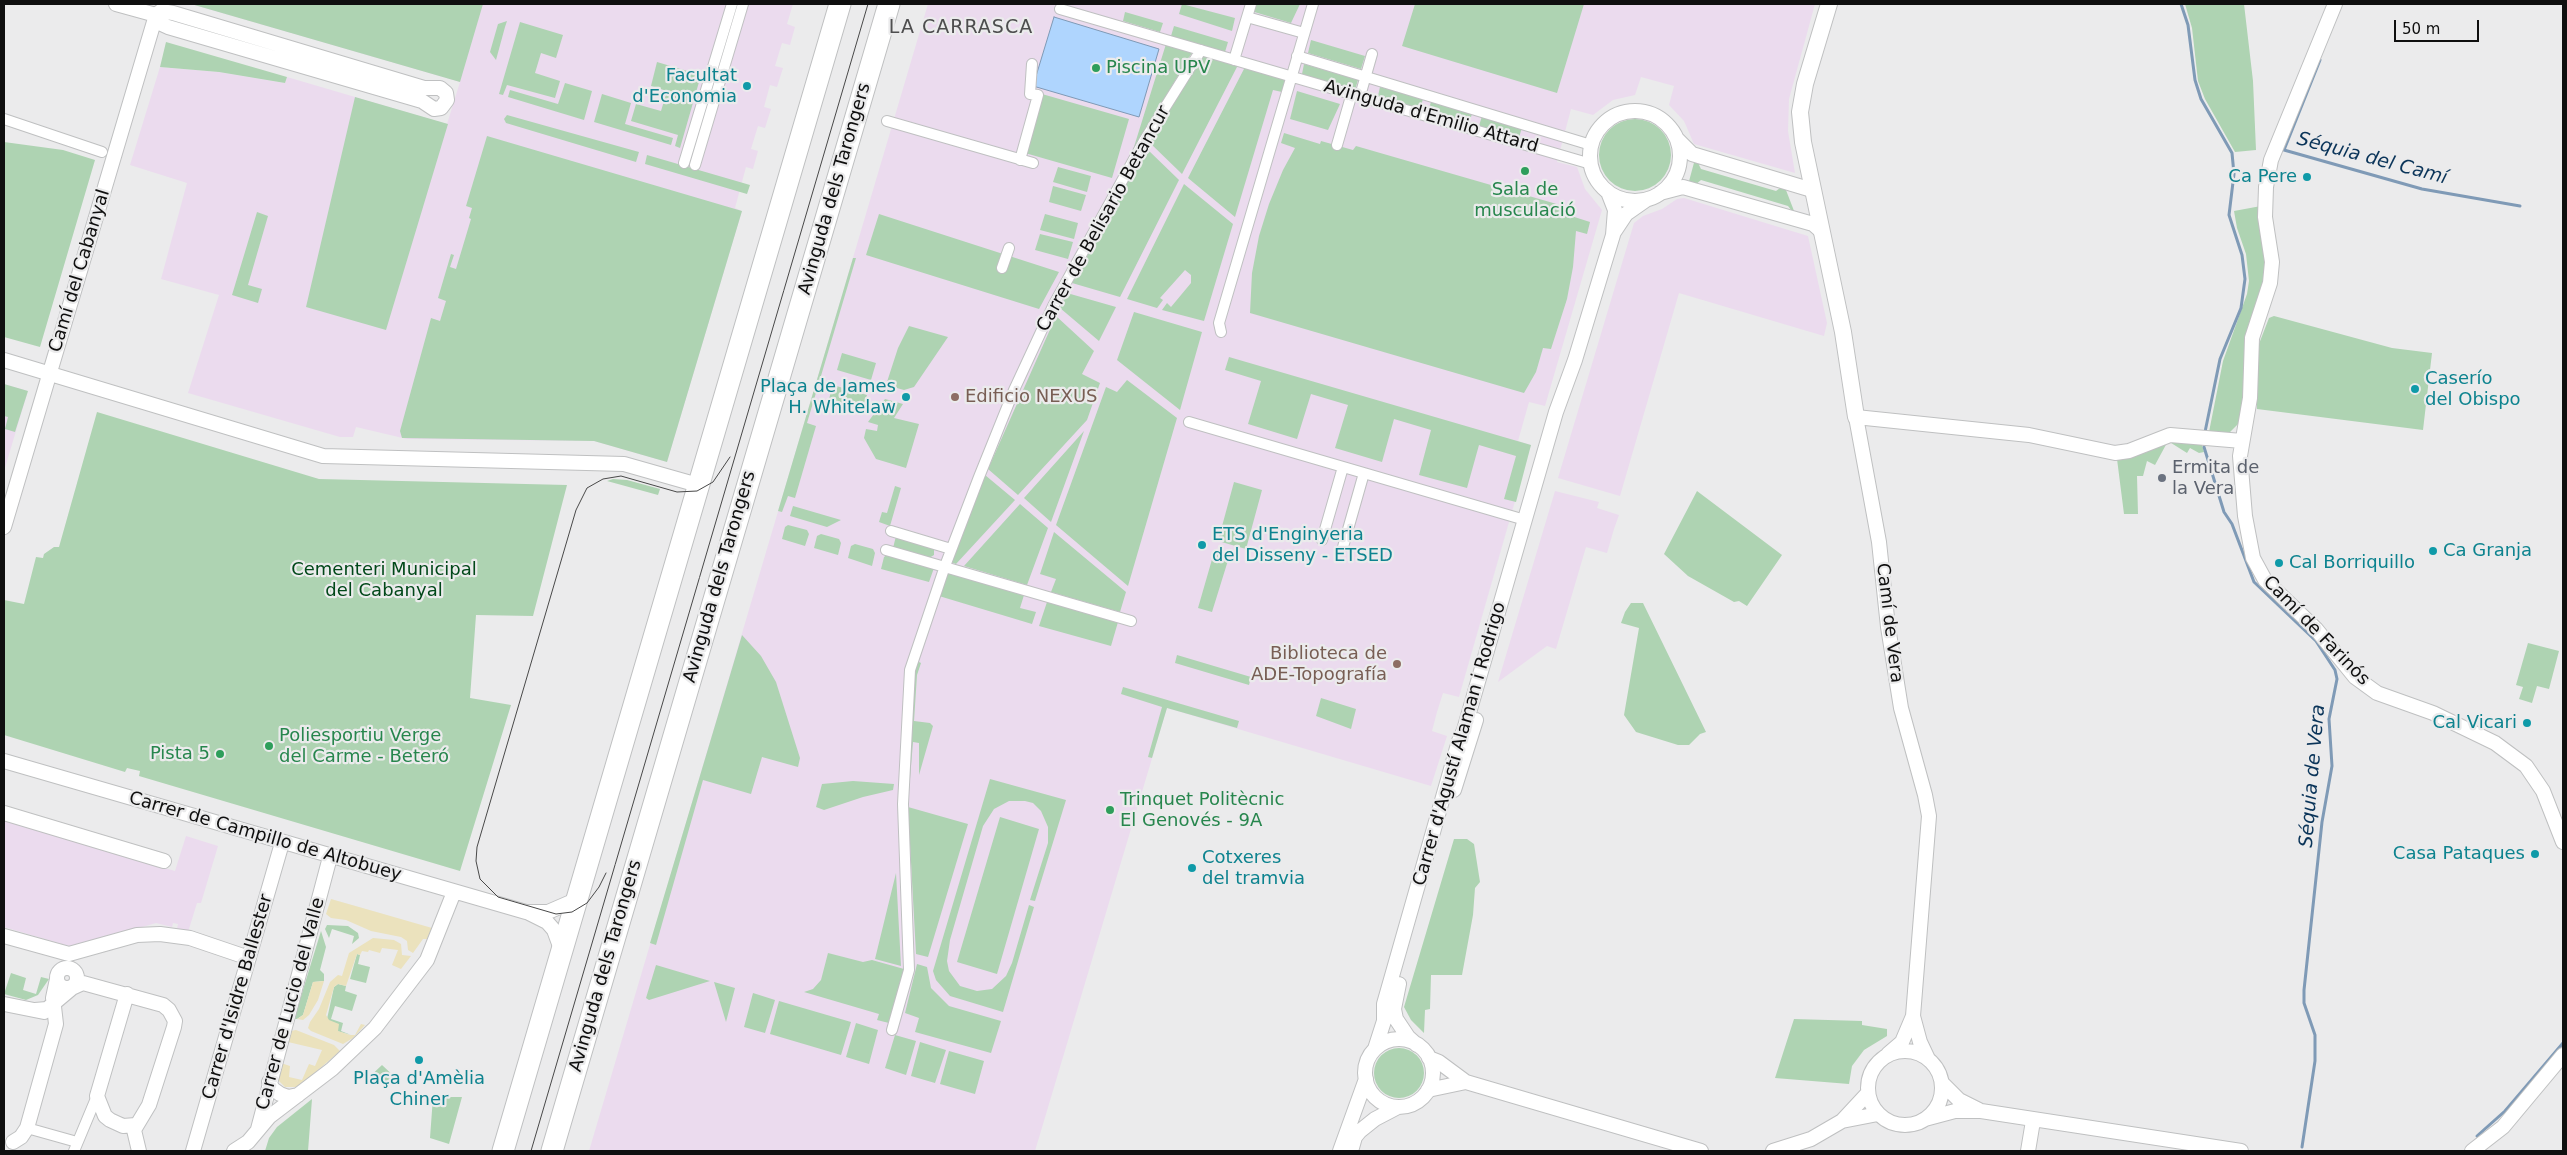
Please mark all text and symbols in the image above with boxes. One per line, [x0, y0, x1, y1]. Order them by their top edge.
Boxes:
scale bar [2397, 10, 2482, 42]
district label: LA CARRASCA [887, 17, 1035, 39]
text: 50 m [2402, 20, 2440, 38]
place label: Piscina UPV [1106, 57, 1210, 79]
marker: Piscina UPV [1090, 62, 1102, 74]
place label: Facultat d'Economia [632, 65, 737, 108]
street label: Avinguda d'Emilio Attard [1321, 76, 1541, 158]
marker: Facultat d'Economia [741, 80, 753, 92]
street label: Avinguda dels Tarongers [794, 80, 876, 298]
street label: Carrer de Belisario Betancur [1033, 102, 1175, 336]
water label: Séquia del Camí [2294, 128, 2450, 190]
marker: Sala de musculació [1519, 165, 1531, 177]
place label: Ca Pere [2228, 166, 2297, 188]
marker: Ca Pere [2301, 171, 2313, 183]
place label: Sala de musculació [1474, 179, 1576, 222]
street label: Camí del Cabanyal [45, 187, 115, 355]
place label: Caserío del Obispo [2425, 368, 2521, 410]
place label: Plaça de James H. Whitelaw [760, 376, 896, 418]
marker: Caserío del Obispo [2409, 383, 2421, 395]
place label: Edificio NEXUS [965, 386, 1098, 408]
marker: Plaça de James H. Whitelaw [900, 391, 912, 403]
marker: Edificio NEXUS [949, 391, 961, 403]
place label: Ermita de la Vera [2172, 457, 2259, 499]
street label: Avinguda dels Tarongers [679, 468, 761, 686]
marker: Ermita de la Vera [2156, 472, 2168, 484]
place label: ETS d'Enginyeria del Disseny - ETSED [1212, 524, 1393, 566]
marker: ETS d'Enginyeria del Disseny - ETSED [1196, 539, 1208, 551]
place label: Ca Granja [2443, 540, 2532, 562]
marker: Ca Granja [2427, 545, 2439, 557]
place label: Cal Borriquillo [2289, 552, 2415, 574]
marker: Cal Borriquillo [2273, 557, 2285, 569]
park label: Cementeri Municipal del Cabanyal [291, 559, 477, 602]
street label: Camí de Vera [1871, 562, 1907, 684]
street label: Camí de Farinós [2258, 572, 2374, 690]
street label: Carrer d'Agustí Alaman i Rodrigo [1409, 600, 1511, 888]
place label: Biblioteca de ADE-Topografía [1251, 643, 1387, 686]
marker: Biblioteca de ADE-Topografía [1391, 658, 1403, 670]
water label: Séquia de Vera [2295, 703, 2331, 849]
place label: Cal Vicari [2432, 712, 2517, 734]
marker: Cal Vicari [2521, 717, 2533, 729]
place label: Poliesportiu Verge del Carme - Beteró [279, 725, 449, 768]
marker: Poliesportiu Verge del Carme - Beteró [263, 740, 275, 752]
place label: Pista 5 [150, 743, 210, 765]
marker: Pista 5 [214, 748, 226, 760]
street label: Carrer de Campillo de Altobuey [126, 788, 404, 886]
place label: Trinquet Politècnic El Genovés - 9A [1120, 789, 1284, 832]
marker: Trinquet Politècnic El Genovés - 9A [1104, 804, 1116, 816]
place label: Casa Pataques [2393, 843, 2525, 865]
place label: Cotxeres del tramvia [1202, 847, 1305, 890]
marker: Casa Pataques [2529, 848, 2541, 860]
street label: Avinguda dels Tarongers [565, 857, 647, 1075]
marker: Cotxeres del tramvia [1186, 862, 1198, 874]
street label: Carrer d'Isidre Ballester [198, 892, 278, 1102]
street label: Carrer de Lucio del Valle [252, 895, 330, 1113]
marker: Plaça d'Amèlia Chiner [413, 1054, 425, 1066]
place label: Plaça d'Amèlia Chiner [353, 1068, 485, 1110]

